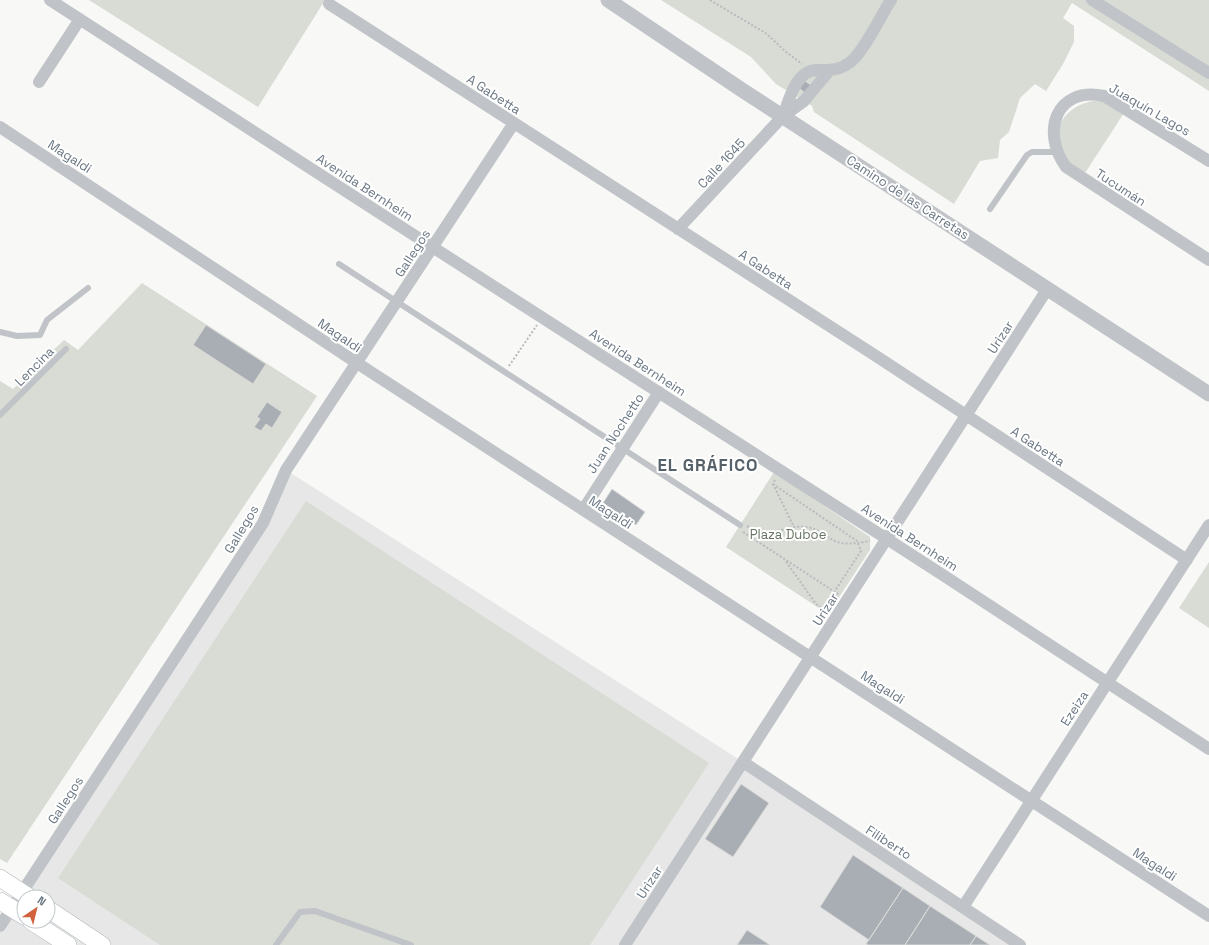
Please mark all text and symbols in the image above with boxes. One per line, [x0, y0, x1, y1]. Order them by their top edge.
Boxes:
street label: A Gabetta [463, 71, 524, 118]
street label: Juaquín Lagos [1106, 79, 1194, 140]
street label: Calle 1645 [694, 135, 749, 192]
street label: Magaldi [45, 136, 95, 177]
street label: Avenida Bernheim [313, 150, 416, 225]
street label: Camino de las Carretas [843, 151, 972, 244]
street label: Tucumán [1092, 165, 1149, 210]
street label: Gallegos [391, 226, 434, 280]
street label: A Gabetta [735, 246, 796, 293]
street label: Magaldi [315, 315, 365, 356]
street label: Urizar [984, 318, 1017, 357]
street label: Avenida Bernheim [586, 325, 689, 400]
street label: Lencina [11, 343, 58, 390]
street label: Juan Nochetto [583, 390, 648, 477]
street label: A Gabetta [1007, 423, 1068, 470]
district label: EL GRÁFICO [657, 454, 759, 476]
street label: Magaldi [586, 492, 636, 533]
street label: Avenida Bernheim [858, 500, 961, 575]
street label: Gallegos [220, 502, 263, 557]
park label: Plaza Duboe [750, 526, 826, 543]
street label: Urizar [809, 590, 842, 629]
street label: Magaldi [858, 667, 908, 708]
street label: Ezeiza [1057, 687, 1092, 729]
street label: Gallegos [44, 773, 87, 827]
street label: Filiberto [863, 821, 915, 864]
street label: Magaldi [1130, 844, 1180, 885]
street label: Urizar [633, 863, 666, 902]
north arrow [16, 889, 56, 929]
text: N [35, 893, 49, 909]

